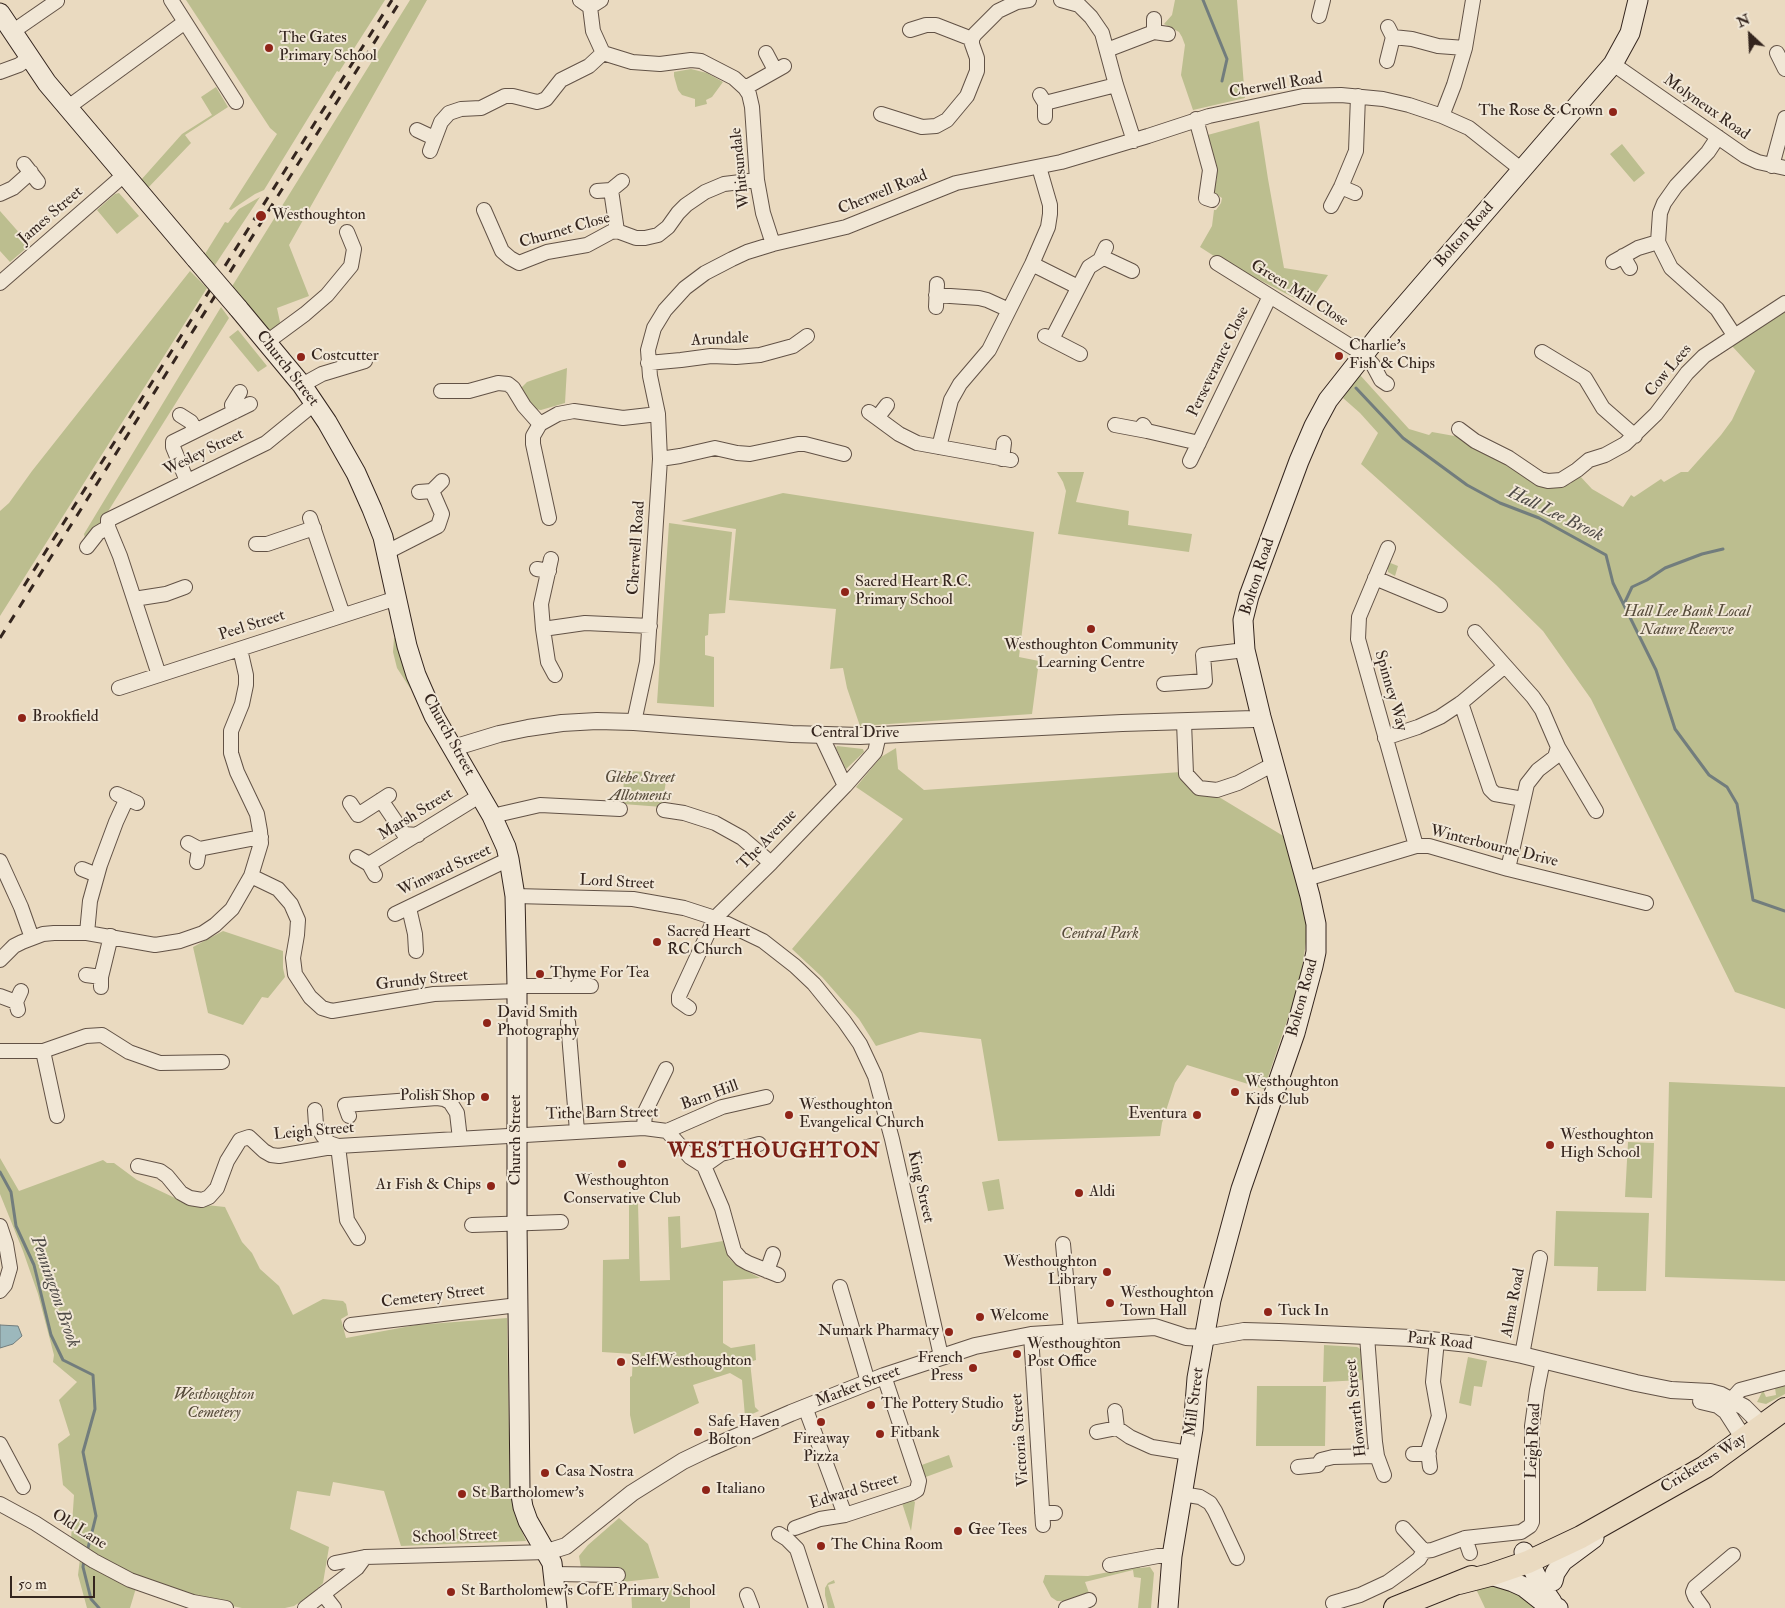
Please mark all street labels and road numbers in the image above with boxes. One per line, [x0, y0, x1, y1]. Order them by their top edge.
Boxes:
street label: Cherwell Road [1228, 69, 1324, 103]
street label: Molyneux Road [1659, 71, 1753, 145]
street label: Whitsundale [727, 127, 755, 209]
street label: Cherwell Road [836, 166, 930, 220]
street label: James Street [15, 183, 87, 249]
street label: Bolton Road [1432, 199, 1498, 271]
street label: Churnet Close [517, 209, 613, 253]
street label: Green Mill Close [1247, 256, 1351, 332]
street label: Perseverance Close [1184, 304, 1254, 420]
street label: Church Street [251, 327, 323, 411]
street label: Arundale [691, 329, 749, 351]
street label: Cow Lees [1641, 341, 1697, 401]
street label: Wesley Street [161, 425, 247, 481]
street label: Cherwell Road [624, 500, 650, 596]
street label: Bolton Road [1237, 536, 1279, 618]
street label: Peel Street [217, 606, 287, 646]
street label: Spinney Way [1369, 648, 1411, 734]
street label: Church Street [418, 691, 478, 779]
street label: Central Drive [811, 724, 899, 744]
street label: Marsh Street [375, 785, 457, 845]
street label: The Avenue [734, 806, 802, 874]
street label: Winterbourne Drive [1428, 822, 1560, 872]
street label: Winward Street [395, 841, 495, 901]
street label: Lord Street [579, 871, 655, 895]
street label: Bolton Road [1283, 957, 1323, 1039]
street label: Grundy Street [375, 967, 469, 995]
street label: Barn Hill [678, 1077, 742, 1115]
street label: Church Street [507, 1095, 527, 1185]
street label: Tithe Barn Street [546, 1103, 658, 1125]
street label: Leigh Street [273, 1119, 355, 1145]
street label: King Street [902, 1149, 938, 1225]
street label: Alma Road [1498, 1267, 1530, 1339]
street label: Cemetery Street [380, 1281, 486, 1313]
street label: Park Road [1406, 1329, 1474, 1355]
street label: Howarth Street [1342, 1358, 1372, 1458]
street label: Market Street [813, 1362, 903, 1412]
street label: Mill Street [1181, 1366, 1209, 1438]
street label: Victoria Street [1008, 1393, 1034, 1487]
street label: Leigh Road [1522, 1403, 1546, 1479]
street label: Cricketers Way [1658, 1430, 1750, 1498]
street label: Edward Street [807, 1470, 901, 1514]
street label: Old Lane [48, 1506, 110, 1554]
street label: School Street [412, 1526, 498, 1548]

